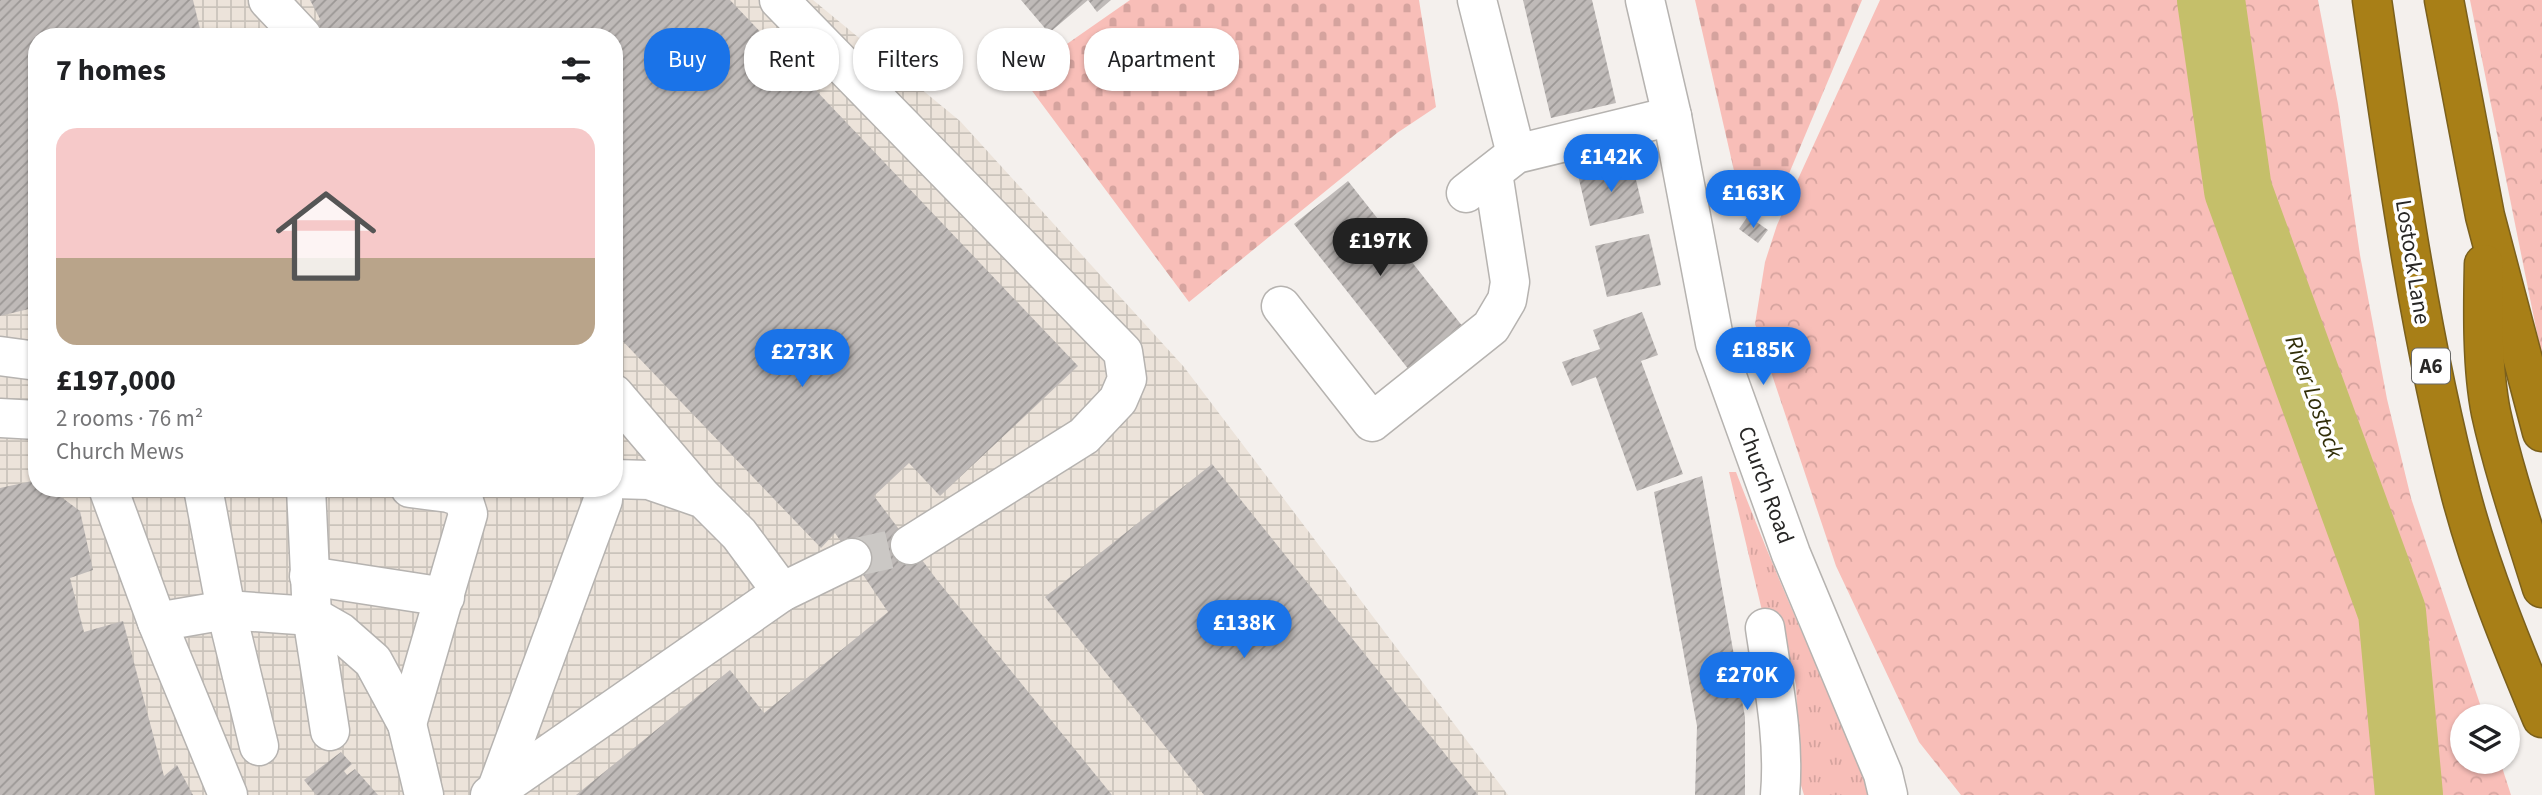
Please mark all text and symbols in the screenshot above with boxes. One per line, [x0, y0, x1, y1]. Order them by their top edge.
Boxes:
chip: Buy [644, 28, 730, 91]
chip: Rent [744, 28, 839, 91]
chip: Filters [853, 28, 963, 91]
chip: New [977, 28, 1070, 91]
chip: Apartment [1084, 28, 1239, 91]
text: 7 homes [56, 49, 166, 92]
icon: filters [557, 51, 595, 89]
pin: £142K [1562, 134, 1660, 194]
text: £142K [1580, 140, 1642, 173]
pin: £163K [1704, 170, 1802, 230]
icon: home [263, 173, 389, 299]
text: £163K [1722, 176, 1784, 209]
street label: Lostock Lane [2387, 197, 2439, 327]
pin: £197K [1331, 218, 1429, 278]
text: £197K [1349, 224, 1411, 257]
pin: £185K [1714, 328, 1812, 387]
pin: £273K [753, 330, 851, 389]
water label: River Lostock [2276, 331, 2353, 464]
text: £185K [1732, 333, 1794, 366]
text: £273K [771, 335, 833, 368]
road number: A6 [2412, 348, 2450, 384]
text: £197,000 [56, 359, 176, 402]
text: 2 rooms · 76 m² [56, 402, 203, 435]
street label: Church Road [1729, 422, 1803, 548]
text: Church Mews [56, 435, 184, 468]
pin: £138K [1195, 600, 1293, 660]
text: £138K [1213, 606, 1275, 639]
pin: £270K [1698, 652, 1796, 712]
text: £270K [1716, 658, 1778, 691]
map controls [2450, 704, 2520, 774]
button: layers [2450, 704, 2520, 774]

